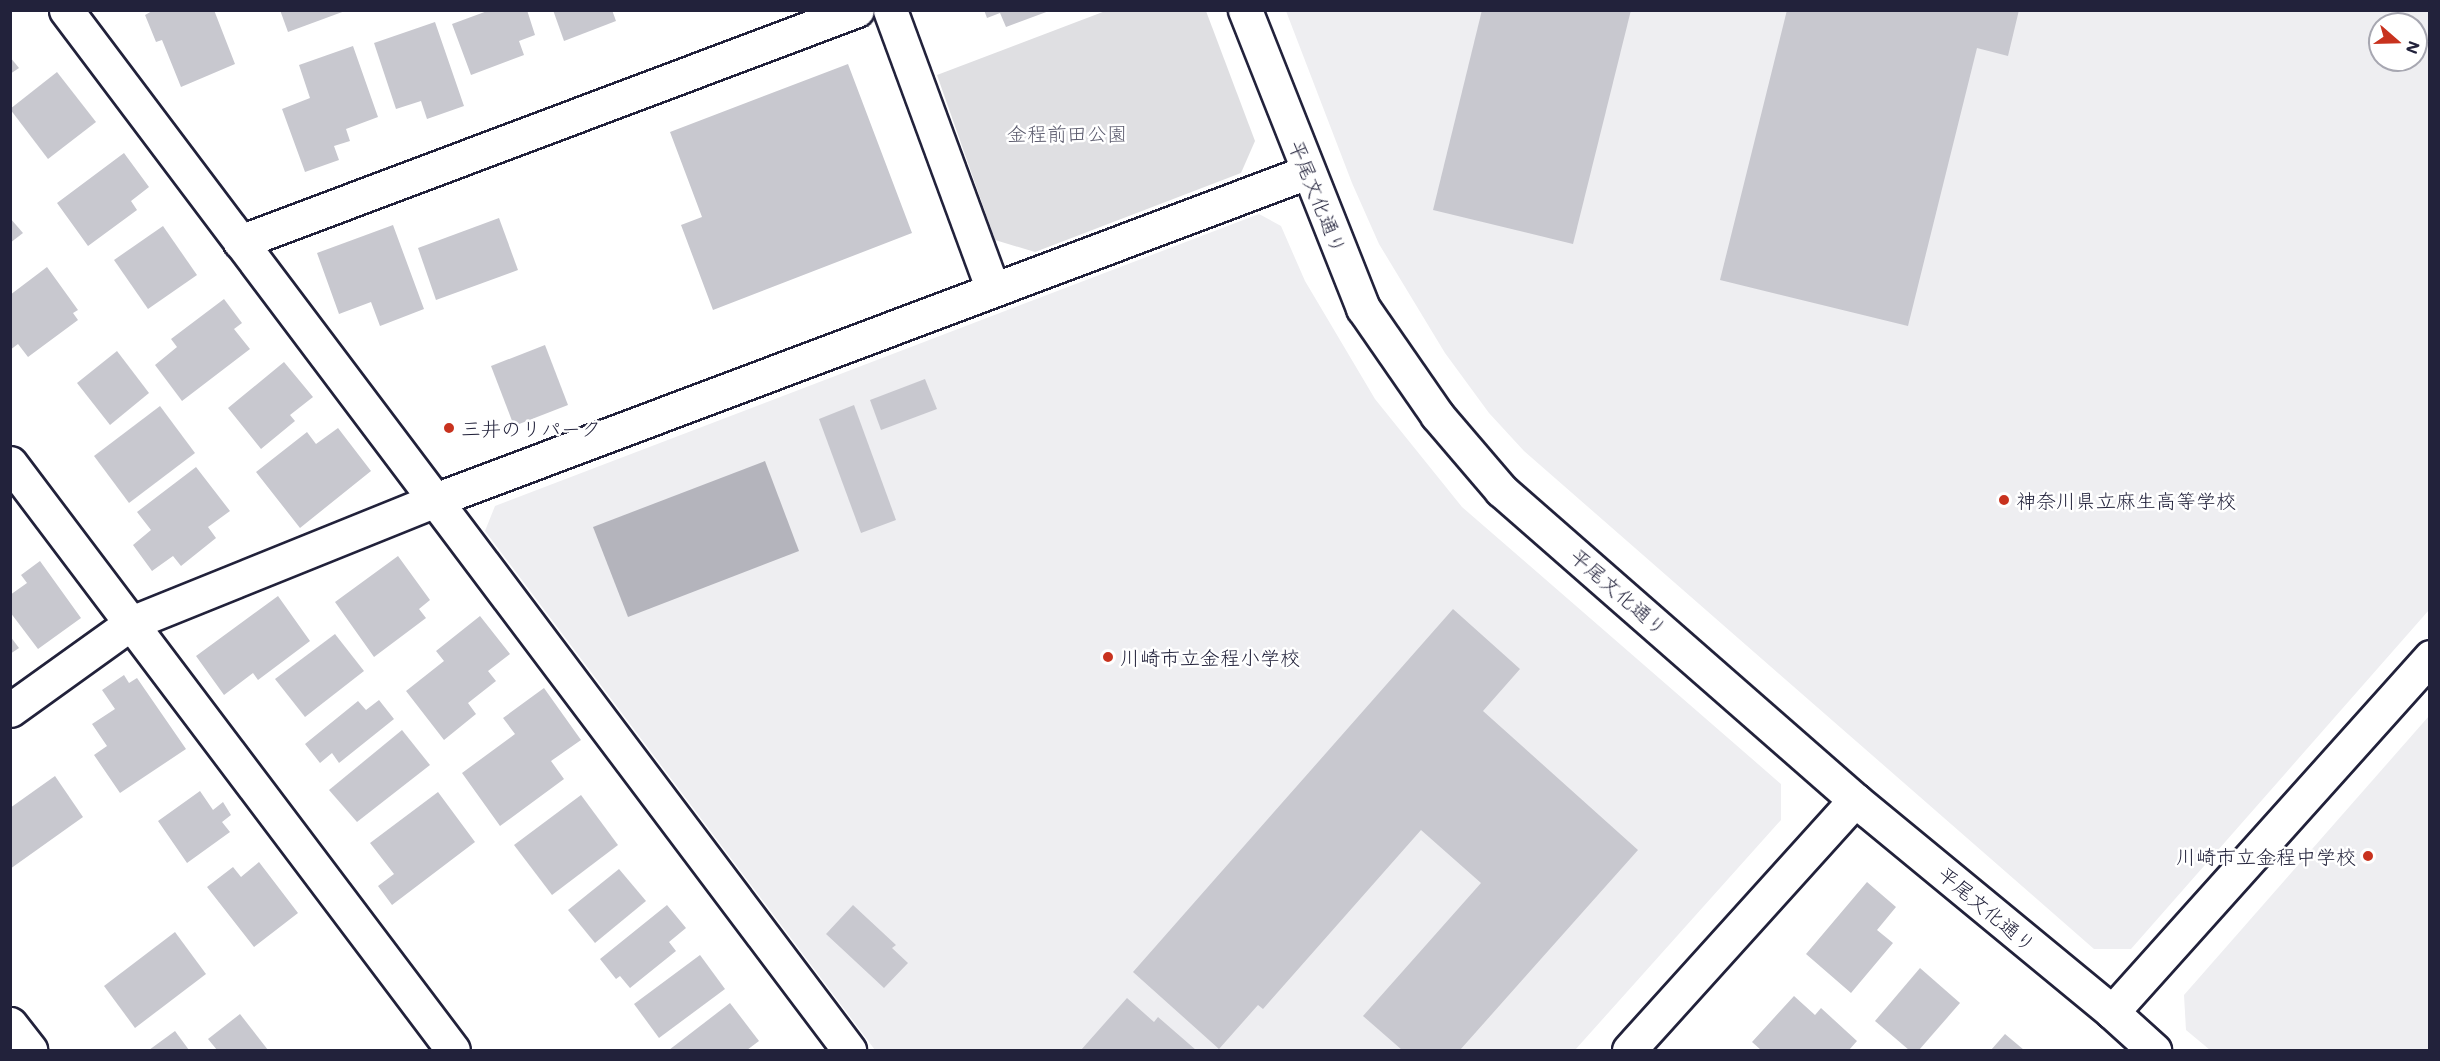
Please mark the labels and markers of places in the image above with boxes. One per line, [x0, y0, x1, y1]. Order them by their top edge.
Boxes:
place label: 三井のリパーク [461, 416, 601, 440]
marker: 三井のリパーク [442, 421, 456, 435]
place label: 神奈川県立麻生高等学校 [2016, 488, 2236, 512]
marker: 神奈川県立麻生高等学校 [1997, 493, 2011, 507]
place label: 川崎市立金程小学校 [1120, 645, 1300, 669]
marker: 川崎市立金程小学校 [1101, 650, 1115, 664]
place label: 川崎市立金程中学校 [2176, 844, 2356, 868]
marker: 川崎市立金程中学校 [2361, 849, 2375, 863]

